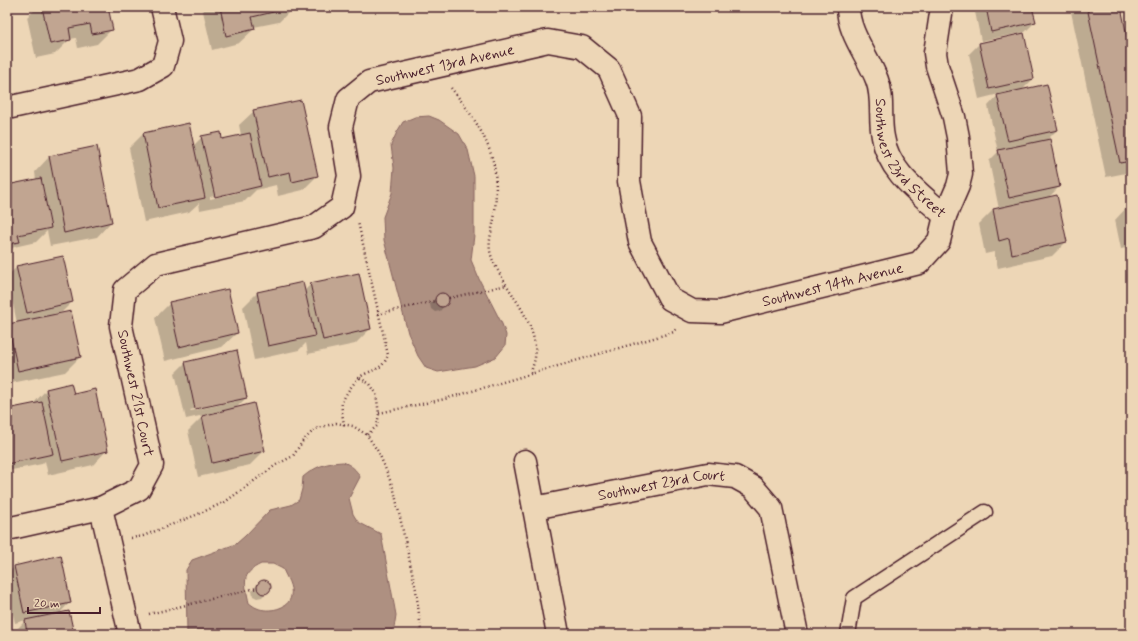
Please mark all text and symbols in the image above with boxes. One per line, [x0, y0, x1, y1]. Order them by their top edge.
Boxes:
street label: Southwest 13rd Avenue [374, 40, 516, 91]
street label: Southwest 23rd Street [870, 98, 950, 223]
street label: Southwest 14th Avenue [760, 258, 905, 312]
street label: Southwest 21st Court [112, 328, 158, 458]
street label: Southwest 23rd Court [596, 465, 727, 506]
scale bar [28, 589, 100, 615]
text: 20 m [34, 596, 60, 612]

